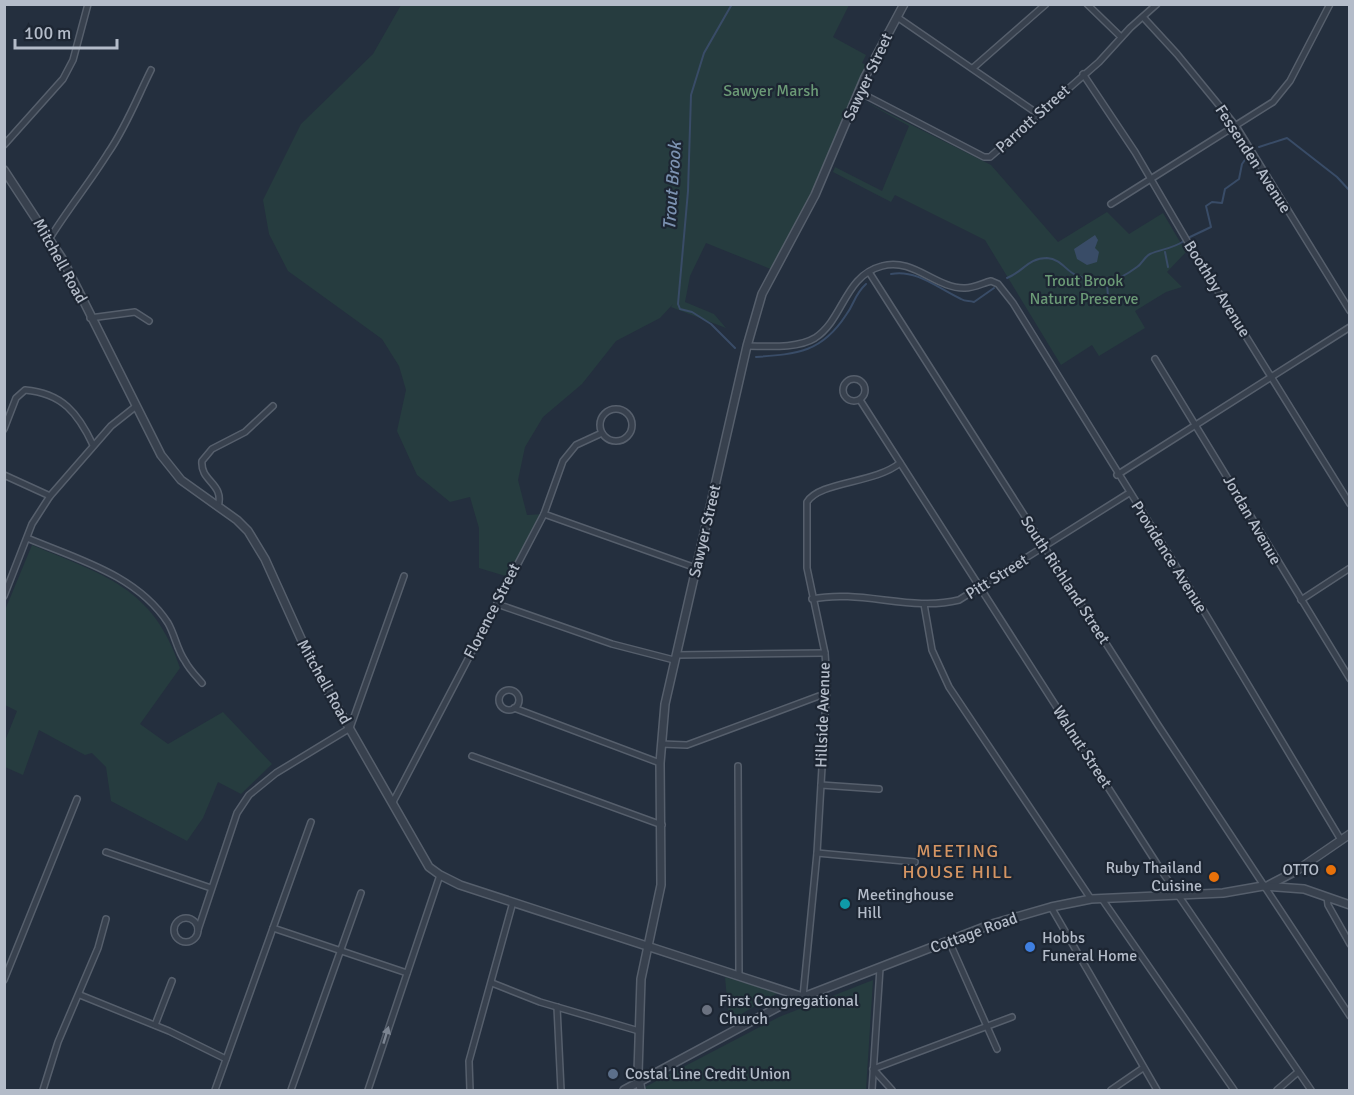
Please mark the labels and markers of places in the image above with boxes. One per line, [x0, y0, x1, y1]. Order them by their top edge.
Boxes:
place label: Ruby Thailand Cuisine [1105, 858, 1202, 896]
place label: OTTO [1283, 860, 1319, 880]
marker: OTTO [1324, 863, 1338, 877]
marker: Ruby Thailand Cuisine [1207, 870, 1221, 884]
place label: Meetinghouse Hill [857, 885, 954, 923]
marker: Meetinghouse Hill [838, 897, 852, 911]
place label: Hobbs Funeral Home [1042, 928, 1137, 966]
marker: Hobbs Funeral Home [1023, 940, 1037, 954]
place label: First Congregational Church [719, 991, 859, 1029]
marker: First Congregational Church [700, 1003, 714, 1017]
place label: Costal Line Credit Union [625, 1064, 790, 1084]
marker: Costal Line Credit Union [606, 1067, 620, 1081]

